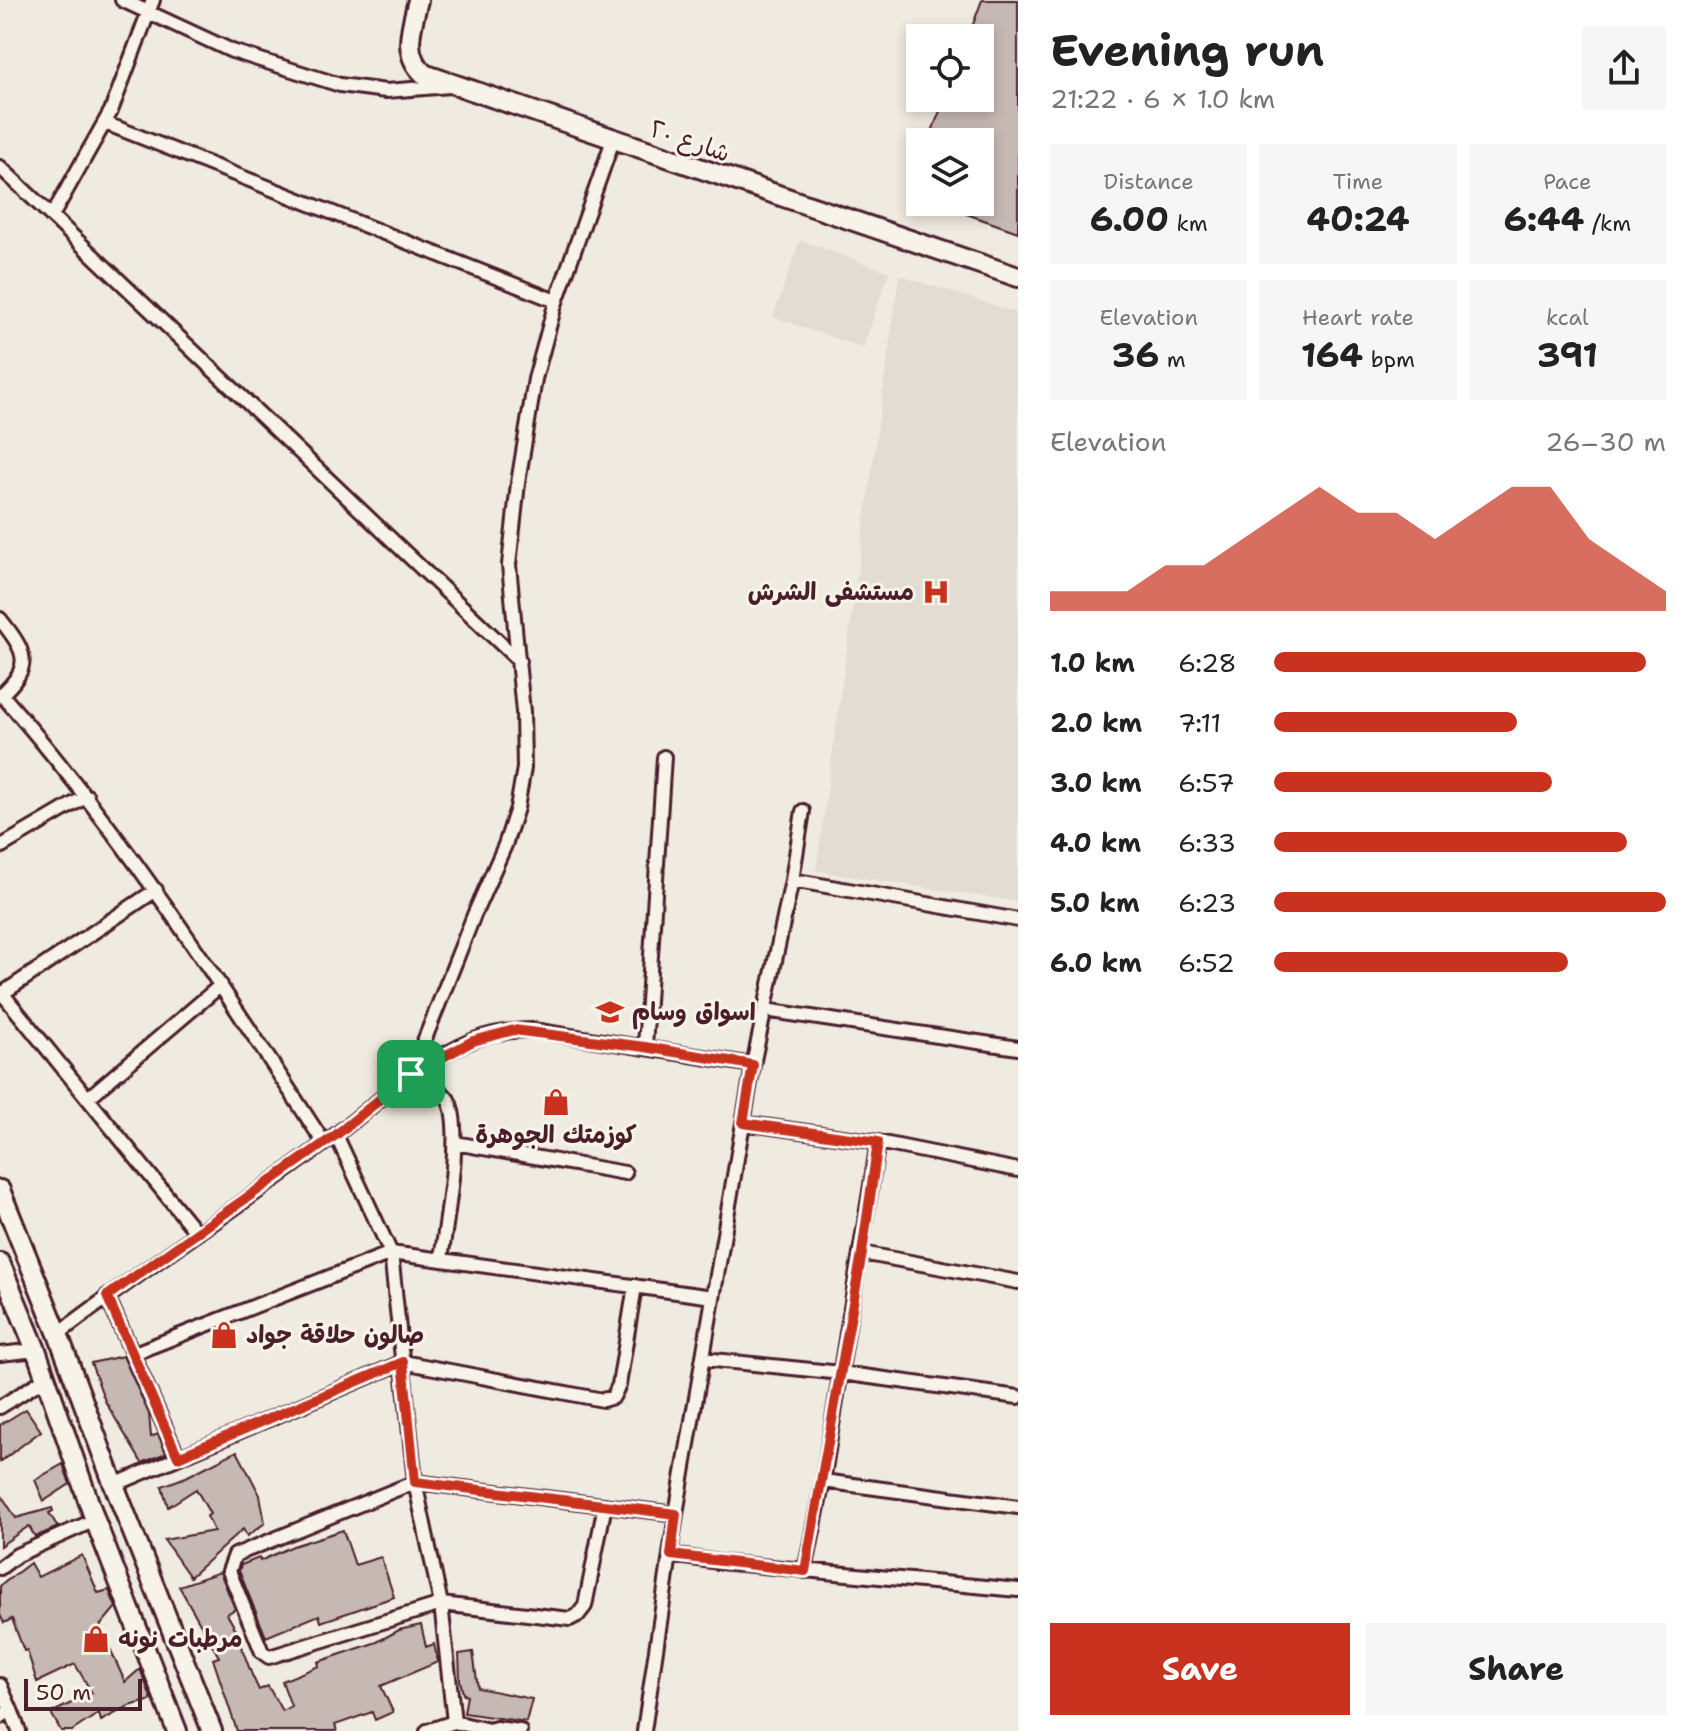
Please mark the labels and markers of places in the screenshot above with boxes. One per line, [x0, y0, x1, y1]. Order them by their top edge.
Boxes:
place label: مستشفى الشرش [748, 576, 914, 608]
hospital icon: مستشفى الشرش [921, 577, 951, 607]
place label: اسواق وسام [632, 996, 756, 1030]
school or university icon: اسواق وسام [595, 997, 625, 1027]
pin [377, 1040, 445, 1108]
shop icon: كوزمتك الجوهرة [541, 1087, 571, 1117]
place label: كوزمتك الجوهرة [475, 1119, 637, 1151]
place label: صالون حلاقة جواد [246, 1319, 424, 1351]
shop icon: صالون حلاقة جواد [209, 1320, 239, 1350]
place label: مرطبات نونه [118, 1623, 243, 1655]
shop icon: مرطبات نونه [81, 1624, 111, 1654]

